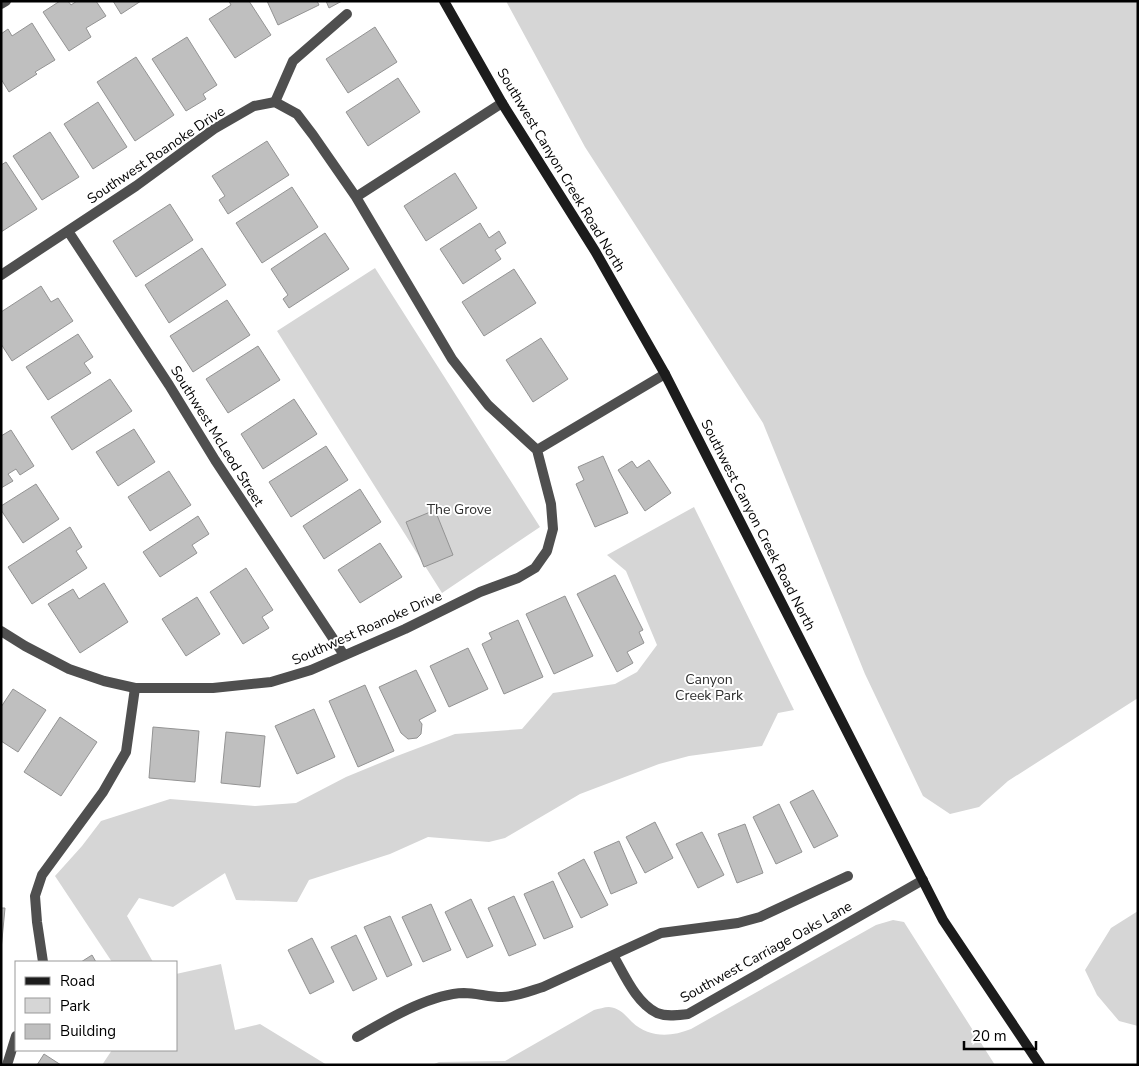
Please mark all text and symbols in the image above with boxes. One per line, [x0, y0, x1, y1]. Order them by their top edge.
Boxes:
street label: Southwest Canyon Creek Road North [492, 65, 630, 275]
street label: Southwest Roanoke Drive [83, 102, 229, 208]
street label: Southwest McLeod Street [166, 362, 268, 510]
street label: Southwest Canyon Creek Road North [696, 416, 820, 634]
park label: The Grove [427, 500, 491, 519]
street label: Southwest Roanoke Drive [289, 586, 445, 670]
park label: Canyon Creek Park [675, 670, 744, 705]
street label: Southwest Carriage Oaks Lane [677, 897, 855, 1007]
legend [15, 961, 178, 1051]
text: Road [60, 971, 95, 991]
text: Park [60, 996, 90, 1016]
scale bar [964, 1018, 1036, 1050]
text: Building [60, 1021, 116, 1041]
text: 20 m [972, 1026, 1007, 1046]

